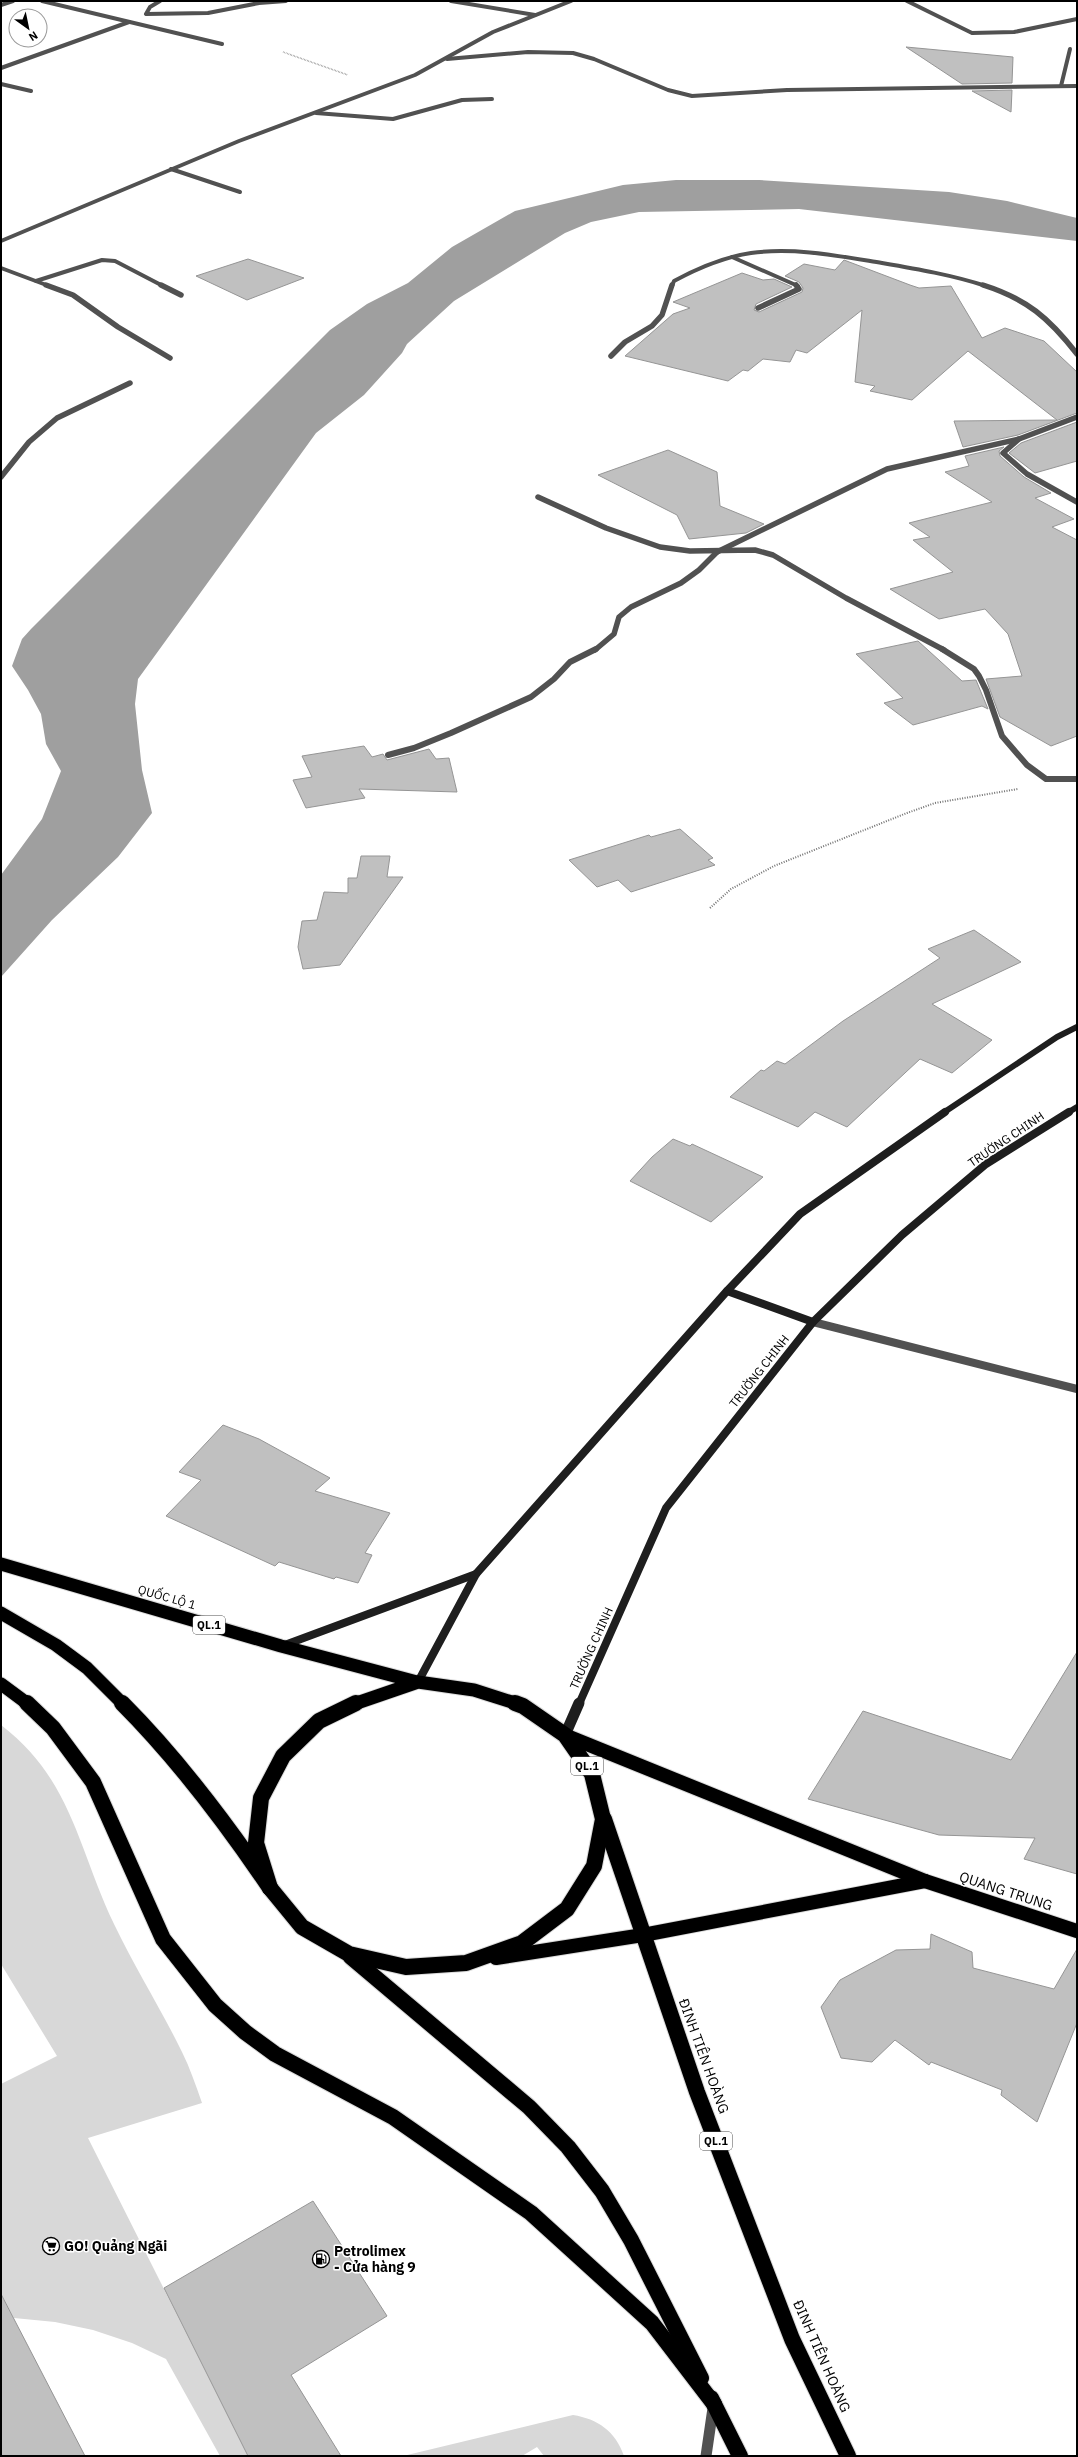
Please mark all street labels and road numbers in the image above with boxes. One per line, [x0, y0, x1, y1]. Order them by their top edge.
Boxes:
street label: TRƯỜNG CHINH [965, 1108, 1047, 1170]
street label: TRƯỜNG CHINH [726, 1332, 792, 1410]
street label: QUỐC LỘ 1 [136, 1581, 198, 1612]
street label: TRƯỜNG CHINH [566, 1605, 616, 1691]
road number: QL.1 [193, 1616, 225, 1634]
road number: QL.1 [571, 1757, 603, 1775]
street label: QUANG TRUNG [957, 1867, 1055, 1915]
street label: ĐINH TIÊN HOÀNG [675, 1996, 734, 2116]
road number: QL.1 [700, 2132, 732, 2150]
street label: ĐINH TIÊN HOÀNG [789, 2297, 856, 2415]

